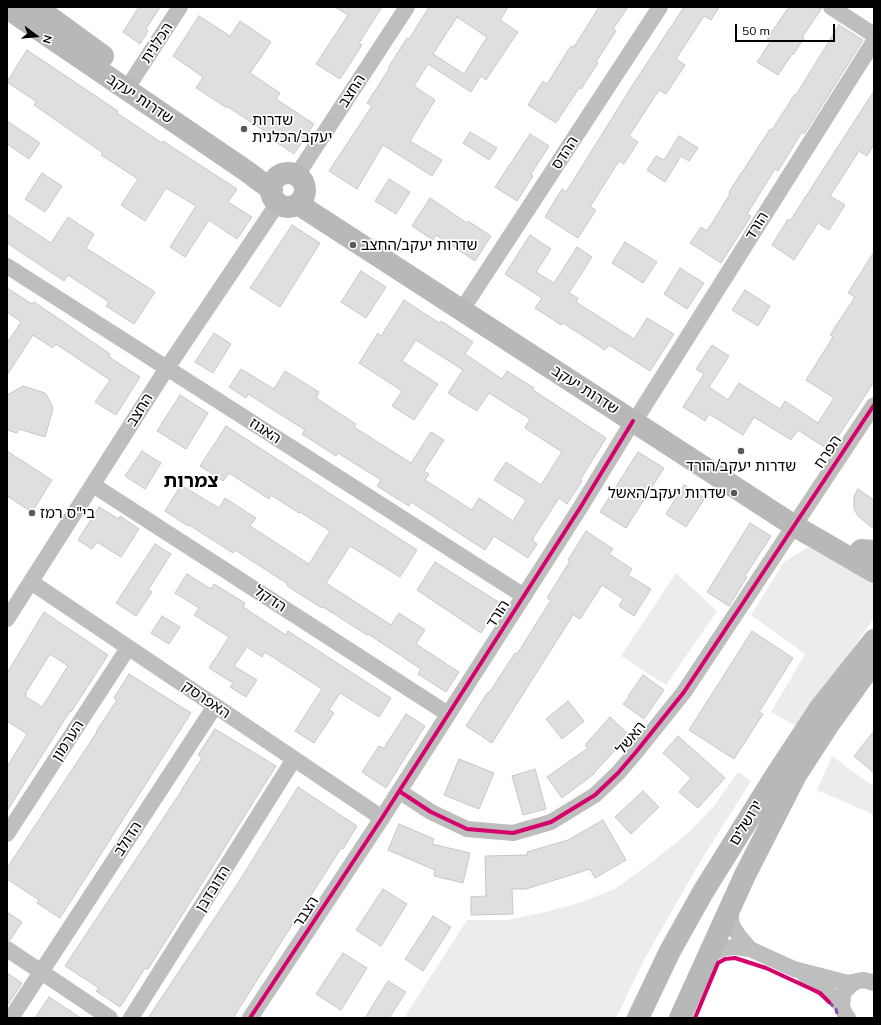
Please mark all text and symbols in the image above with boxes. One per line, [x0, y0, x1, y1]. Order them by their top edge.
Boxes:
north arrow [16, 16, 56, 56]
scale bar [737, 16, 837, 42]
street label: הכלנית [137, 19, 177, 67]
text: 50 m [742, 23, 770, 38]
text: N [40, 33, 55, 45]
street label: שדרות יעקב [103, 70, 177, 128]
street label: החצב [335, 71, 369, 111]
place label: שדרות יעקב/הכלנית [252, 111, 332, 146]
marker: שדרות יעקב/הכלנית [239, 124, 249, 134]
street label: ההדס [548, 133, 582, 173]
street label: הורד [741, 209, 773, 243]
place label: שדרות יעקב/החצב [361, 236, 478, 254]
marker: שדרות יעקב/החצב [348, 240, 358, 250]
street label: שדרות יעקב [548, 362, 622, 418]
street label: החצב [123, 390, 157, 430]
street label: האגוז [246, 414, 284, 448]
street label: הפרח [810, 432, 846, 472]
marker: שדרות יעקב/הורד [736, 446, 746, 456]
place label: שדרות יעקב/הורד [686, 457, 796, 475]
district label: צמרות [163, 470, 219, 492]
place label: שדרות יעקב/האשל [608, 484, 726, 502]
marker: שדרות יעקב/האשל [729, 488, 739, 498]
place label: בי"ס רמז [40, 504, 95, 522]
marker: בי"ס רמז [27, 508, 37, 518]
street label: הדקל [251, 582, 289, 616]
street label: הורד [482, 597, 514, 631]
street label: האפרסק [178, 677, 234, 723]
street label: הערמון [48, 717, 88, 765]
street label: האשל [612, 718, 650, 758]
street label: ירושלים [726, 797, 766, 849]
street label: הדולב [110, 818, 146, 860]
street label: הדובדבן [192, 862, 234, 916]
street label: הצבר [289, 893, 323, 931]

